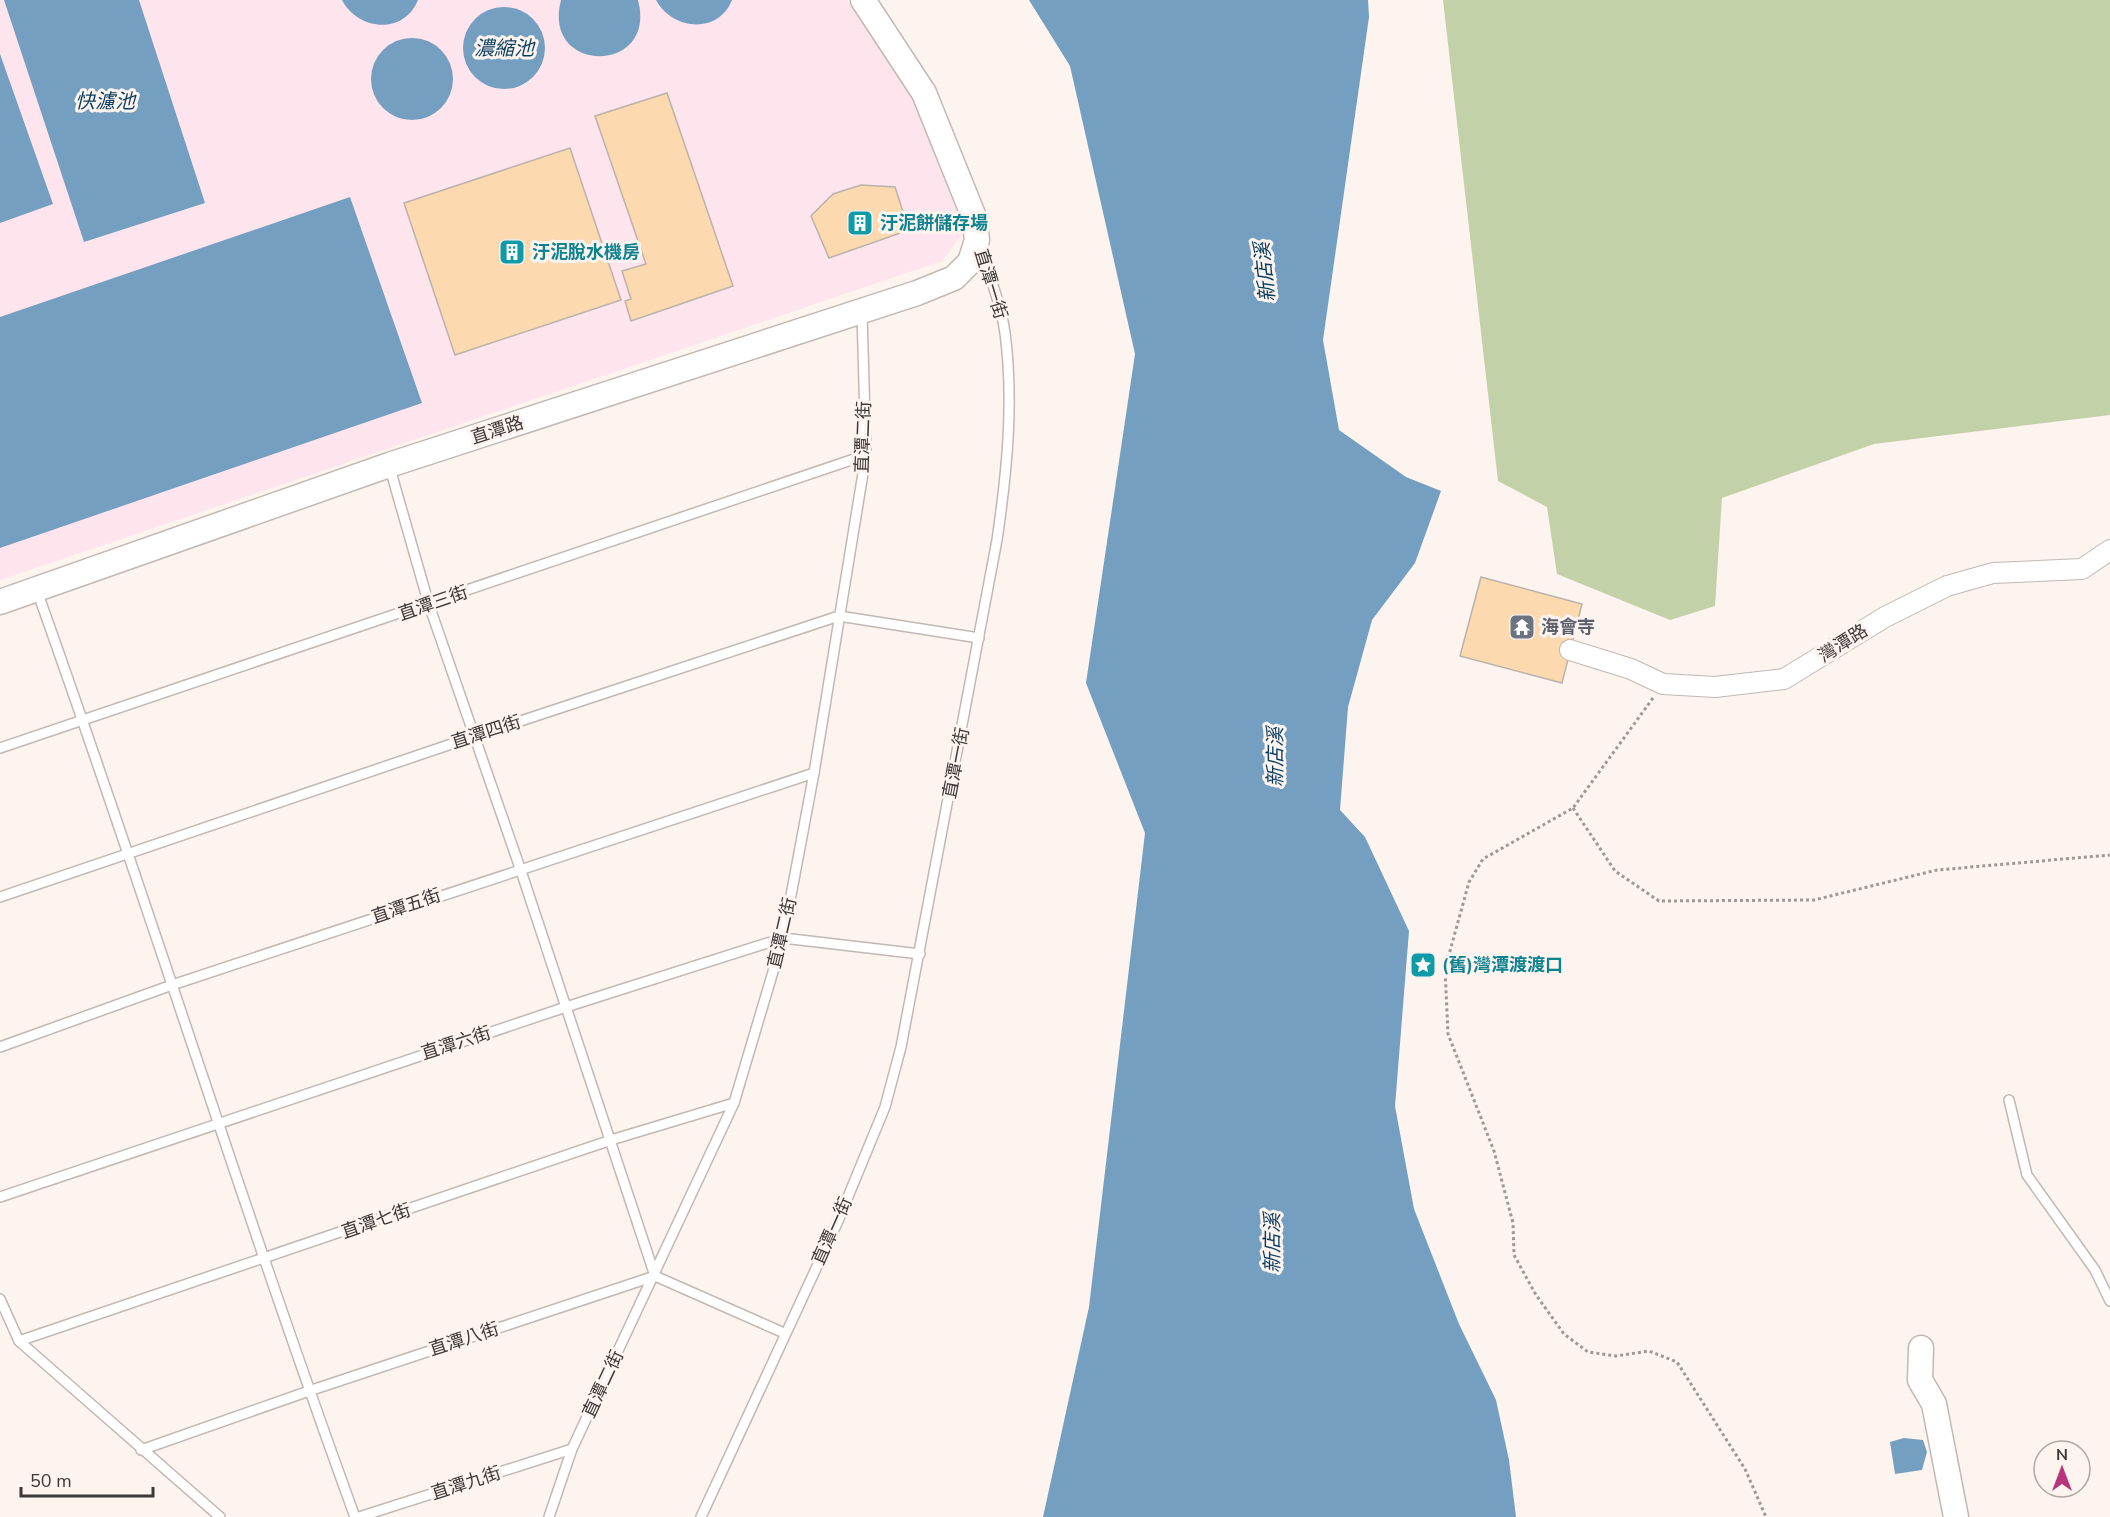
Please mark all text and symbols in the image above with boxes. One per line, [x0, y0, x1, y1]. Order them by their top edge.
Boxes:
water label: 濃縮池 [474, 35, 536, 62]
water label: 快濾池 [75, 88, 137, 115]
building icon: 汙泥餅儲存場 [845, 208, 875, 238]
place label: 汙泥餅儲存場 [880, 211, 988, 235]
building icon: 汙泥脫水機房 [497, 237, 527, 267]
water label: 新店溪 [1248, 238, 1282, 303]
place label: 汙泥脫水機房 [532, 240, 640, 264]
street label: 直潭一街 [969, 246, 1013, 322]
street label: 直潭二街 [850, 401, 876, 473]
street label: 直潭路 [468, 410, 526, 450]
street label: 直潭三街 [395, 580, 471, 626]
temple icon: 海會寺 [1507, 612, 1537, 642]
place label: 海會寺 [1541, 615, 1595, 639]
street label: 灣潭路 [1814, 619, 1872, 667]
street label: 直潭四街 [448, 709, 524, 755]
water label: 新店溪 [1262, 724, 1289, 787]
street label: 直潭一街 [937, 725, 975, 801]
street label: 直潭五街 [368, 883, 444, 929]
street label: 直潭二街 [762, 895, 802, 971]
place icon: (舊)灣潭渡渡口 [1408, 950, 1438, 980]
place label: (舊)灣潭渡渡口 [1442, 953, 1563, 977]
street label: 直潭六街 [418, 1020, 494, 1066]
street label: 直潭一街 [806, 1193, 858, 1269]
street label: 直潭七街 [338, 1198, 414, 1244]
water label: 新店溪 [1259, 1210, 1286, 1273]
street label: 直潭八街 [426, 1316, 502, 1362]
street label: 直潭二街 [577, 1346, 629, 1422]
north arrow [2032, 1439, 2092, 1499]
text: N [2056, 1444, 2068, 1466]
scale bar [21, 1460, 153, 1498]
street label: 直潭九街 [428, 1460, 504, 1506]
text: 50 m [30, 1469, 72, 1493]

